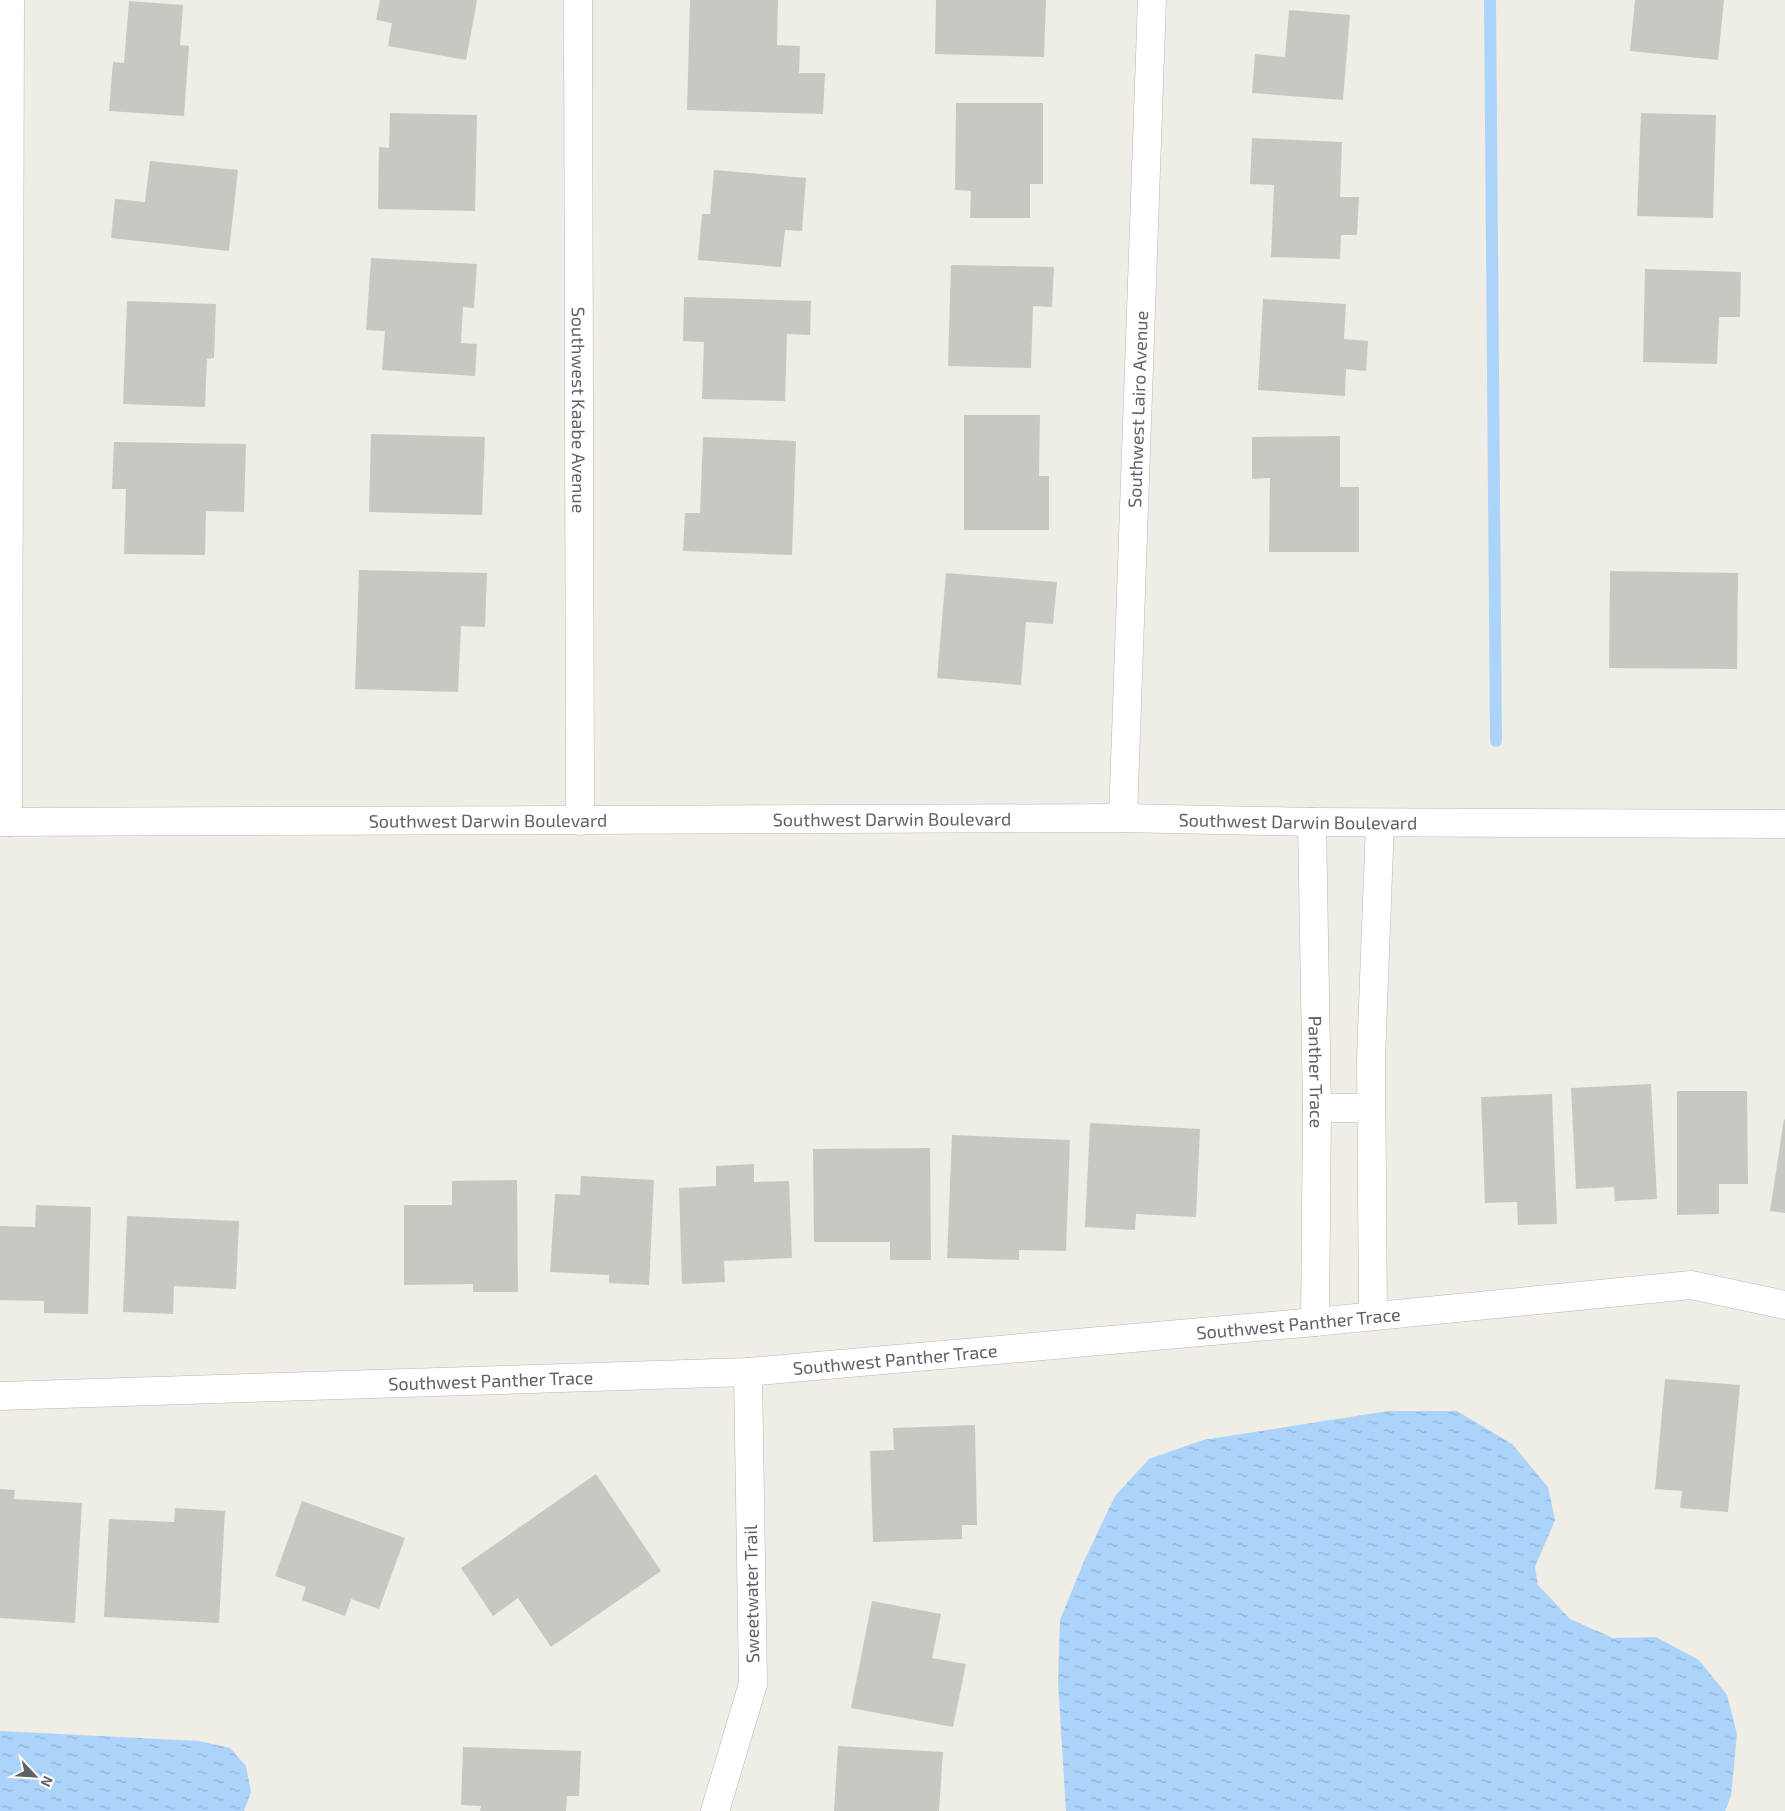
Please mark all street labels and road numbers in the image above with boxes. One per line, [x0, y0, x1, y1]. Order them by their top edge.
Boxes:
street label: Southwest Kaabe Avenue [568, 307, 590, 513]
street label: Southwest Lairo Avenue [1123, 310, 1152, 508]
street label: Southwest Darwin Boulevard [773, 807, 1011, 830]
street label: Southwest Darwin Boulevard [1178, 808, 1417, 833]
street label: Southwest Darwin Boulevard [369, 809, 607, 832]
street label: Panther Trace [1304, 1015, 1328, 1128]
street label: Southwest Panther Trace [1195, 1303, 1402, 1343]
street label: Southwest Panther Trace [792, 1339, 998, 1379]
street label: Southwest Panther Trace [388, 1366, 594, 1395]
street label: Sweetwater Trail [739, 1524, 763, 1663]

